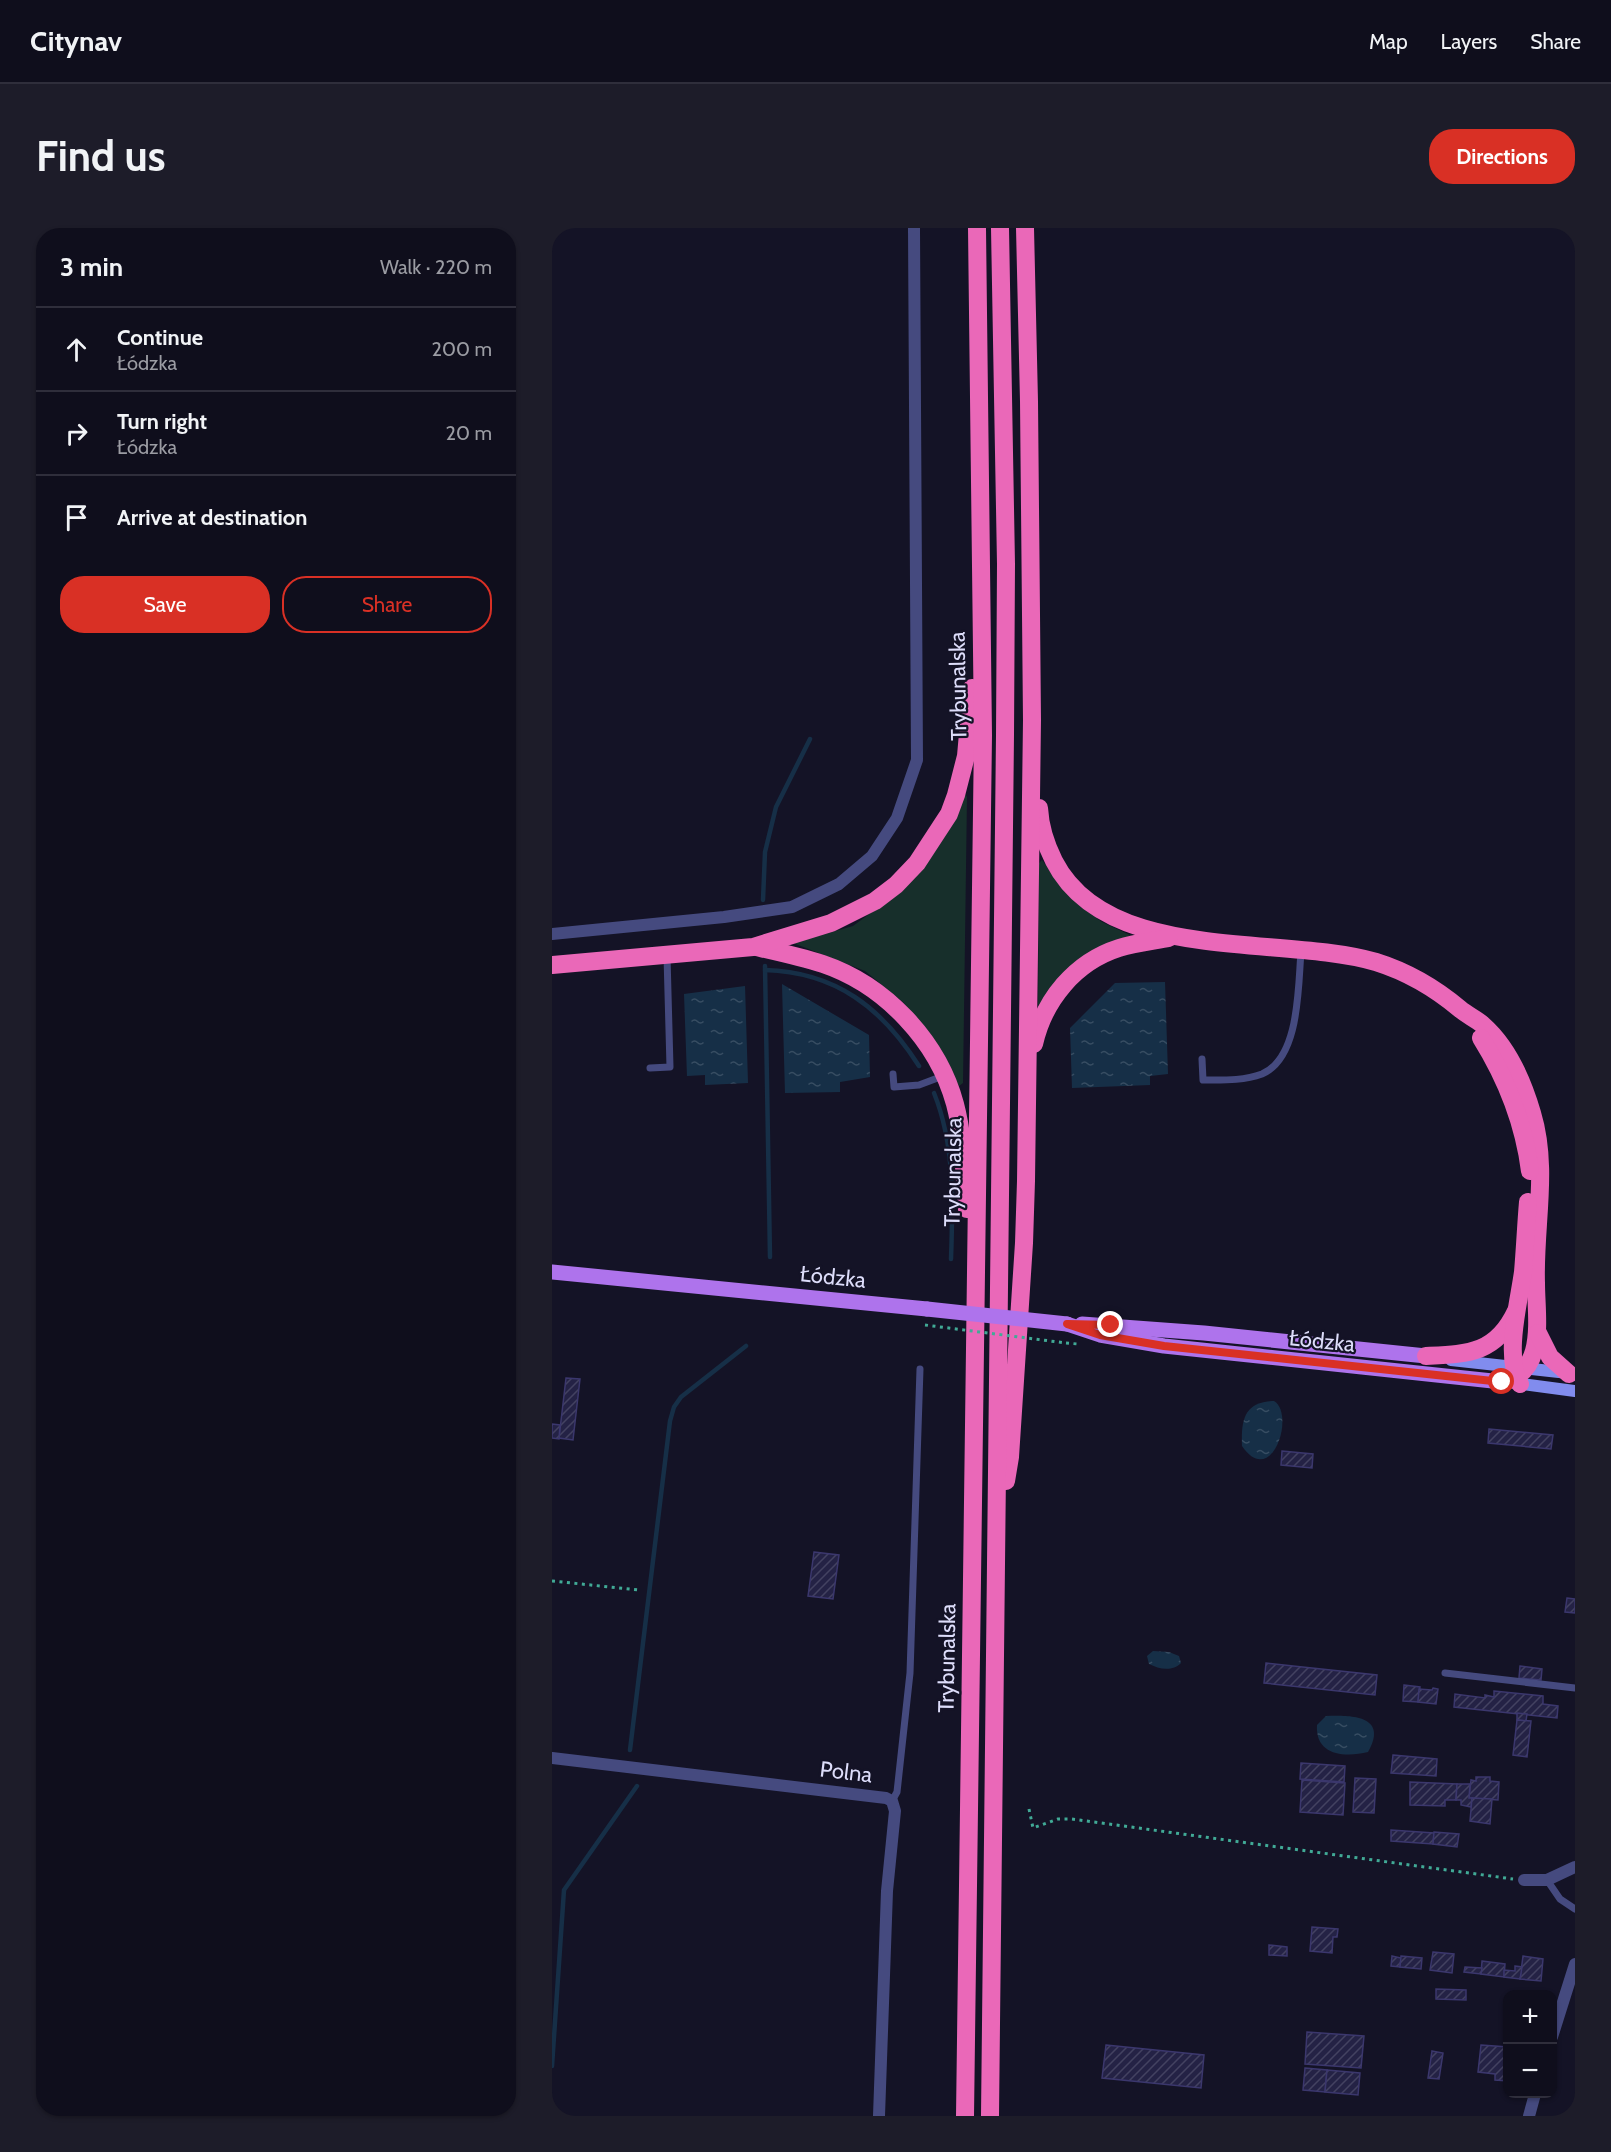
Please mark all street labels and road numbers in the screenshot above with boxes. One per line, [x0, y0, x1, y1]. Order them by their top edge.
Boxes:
street label: Trybunalska [944, 631, 972, 741]
street label: Trybunalska [939, 1117, 967, 1227]
street label: Łódzka [799, 1260, 868, 1294]
street label: Łódzka [1288, 1324, 1357, 1358]
street label: Trybunalska [933, 1603, 961, 1713]
street label: Polna [818, 1755, 874, 1789]

